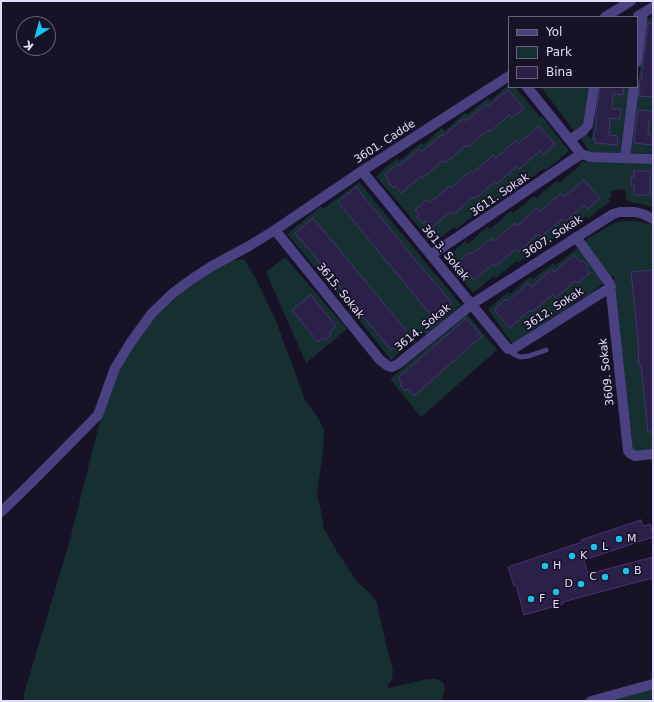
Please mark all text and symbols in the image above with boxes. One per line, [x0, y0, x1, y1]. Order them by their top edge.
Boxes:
north arrow [16, 16, 56, 56]
legend [508, 16, 638, 88]
text: Yol [546, 25, 562, 39]
text: K [22, 37, 36, 53]
text: Park [546, 45, 572, 59]
text: Bina [546, 65, 573, 79]
street label: 3601. Cadde [352, 117, 418, 167]
street label: 3611. Sokak [468, 171, 532, 219]
street label: 3607. Sokak [521, 213, 585, 261]
street label: 3613. Sokak [418, 222, 472, 284]
street label: 3615. Sokak [313, 260, 367, 322]
street label: 3612. Sokak [522, 285, 586, 333]
street label: 3614. Sokak [392, 301, 454, 355]
street label: 3609. Sokak [597, 338, 617, 406]
place label: M [627, 532, 636, 546]
marker: M [614, 534, 624, 544]
place label: L [602, 540, 608, 554]
marker: L [589, 542, 599, 552]
place label: K [580, 549, 587, 563]
marker: K [567, 551, 577, 561]
place label: H [553, 559, 561, 573]
marker: H [540, 561, 550, 571]
place label: B [634, 564, 642, 578]
marker: B [621, 566, 631, 576]
place label: C [589, 570, 597, 584]
marker: C [600, 572, 610, 582]
place label: D [565, 577, 573, 591]
marker: D [576, 579, 586, 589]
marker: E [551, 587, 561, 597]
place label: F [539, 592, 545, 606]
marker: F [526, 594, 536, 604]
place label: E [553, 598, 559, 612]

